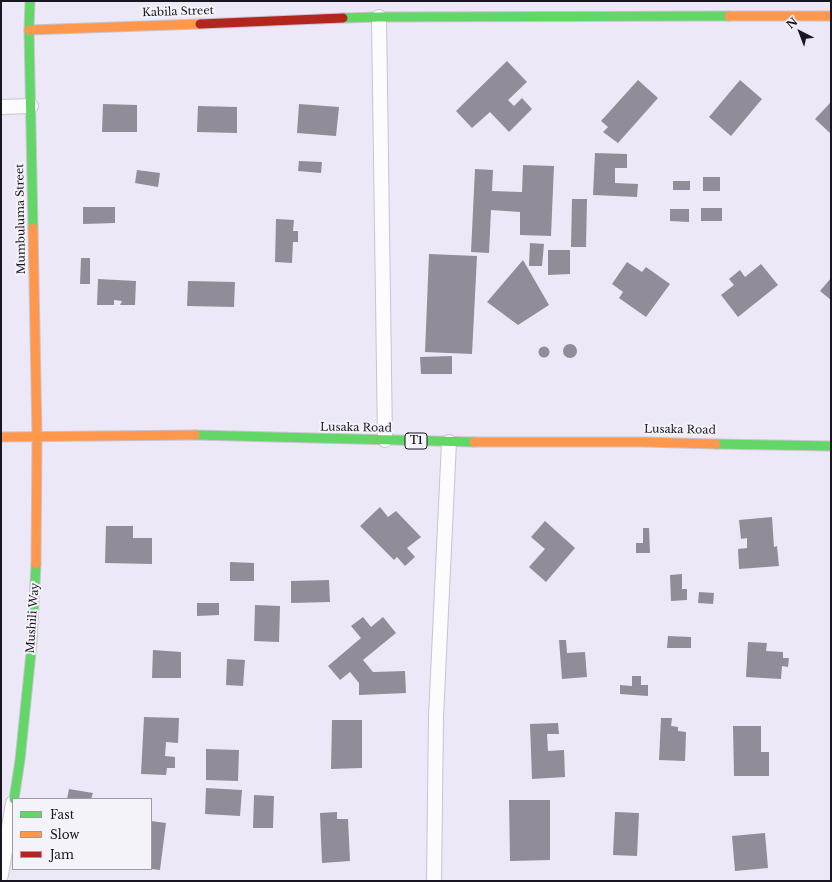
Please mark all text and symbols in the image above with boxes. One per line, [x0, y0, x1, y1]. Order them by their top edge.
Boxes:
street label: Kabila Street [142, 4, 214, 20]
north arrow [780, 12, 820, 52]
text: N [783, 14, 800, 32]
street label: Mumbuluma Street [13, 164, 29, 274]
street label: Lusaka Road [320, 421, 392, 435]
street label: Lusaka Road [644, 423, 716, 437]
road number: T1 [405, 433, 427, 449]
street label: Mushili Way [24, 582, 42, 654]
legend [12, 798, 152, 870]
text: Fast [50, 807, 74, 822]
text: Slow [50, 827, 79, 842]
text: Jam [50, 847, 74, 862]

